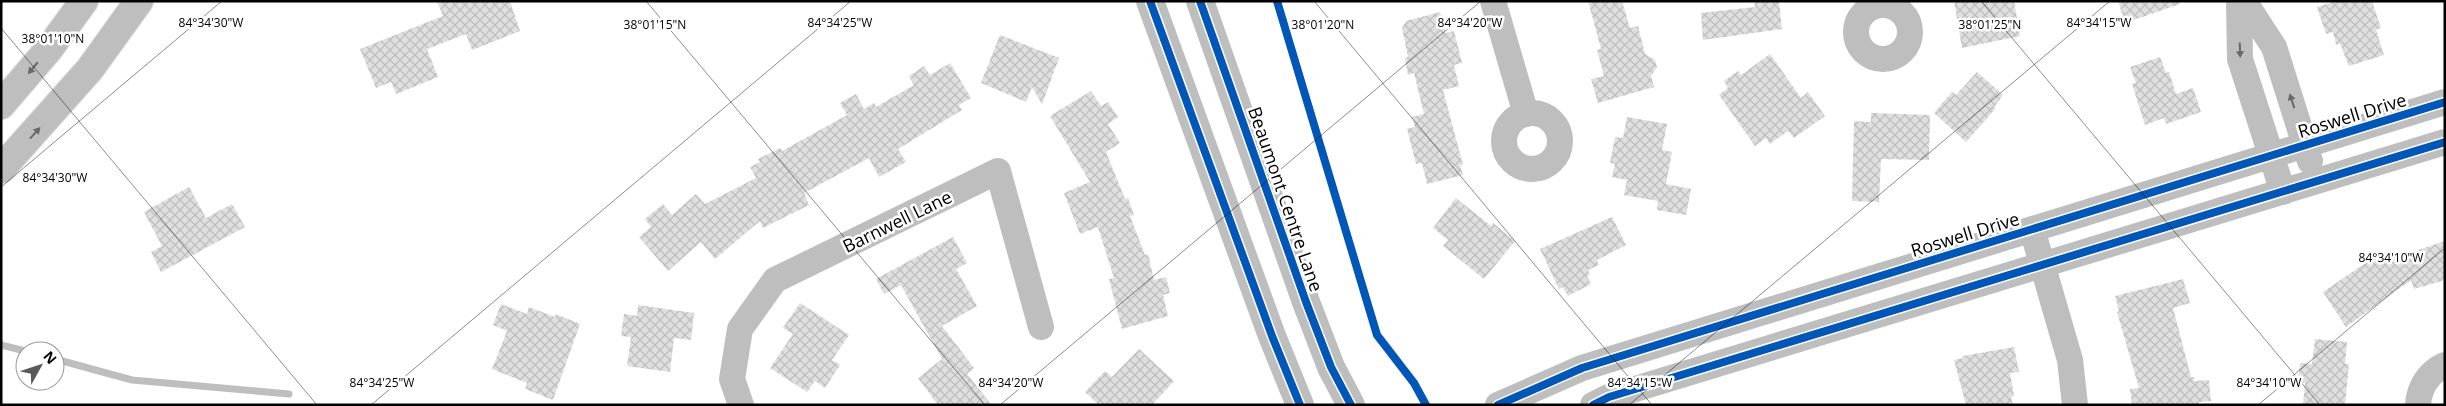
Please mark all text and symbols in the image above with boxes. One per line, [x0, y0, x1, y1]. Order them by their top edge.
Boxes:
text: 84°34'30"W [179, 14, 243, 31]
text: 84°34'25"W [808, 14, 872, 31]
text: 84°34'20"W [1438, 14, 1502, 31]
text: 84°34'15"W [2067, 14, 2131, 31]
text: 38°01'15"N [624, 16, 686, 33]
text: 38°01'20"N [1292, 16, 1354, 33]
text: 38°01'25"N [1959, 16, 2021, 33]
text: 38°01'10"N [22, 30, 84, 47]
one-way arrow [2236, 42, 2244, 58]
one-way arrow [27, 61, 39, 73]
street label: Roswell Drive [2295, 87, 2409, 143]
one-way arrow [2287, 94, 2295, 109]
street label: Beaumont Centre Lane [1243, 103, 1329, 295]
one-way arrow [29, 128, 41, 140]
text: 84°34'30"W [23, 169, 87, 186]
street label: Barnwell Lane [839, 184, 955, 258]
street label: Roswell Drive [1908, 206, 2022, 262]
text: 84°34'10"W [2359, 249, 2423, 266]
north arrow [15, 341, 65, 391]
text: N [39, 347, 61, 368]
text: 84°34'25"W [350, 374, 414, 391]
text: 84°34'20"W [979, 374, 1043, 391]
text: 84°34'15"W [1608, 374, 1672, 391]
text: 84°34'10"W [2237, 374, 2301, 391]

